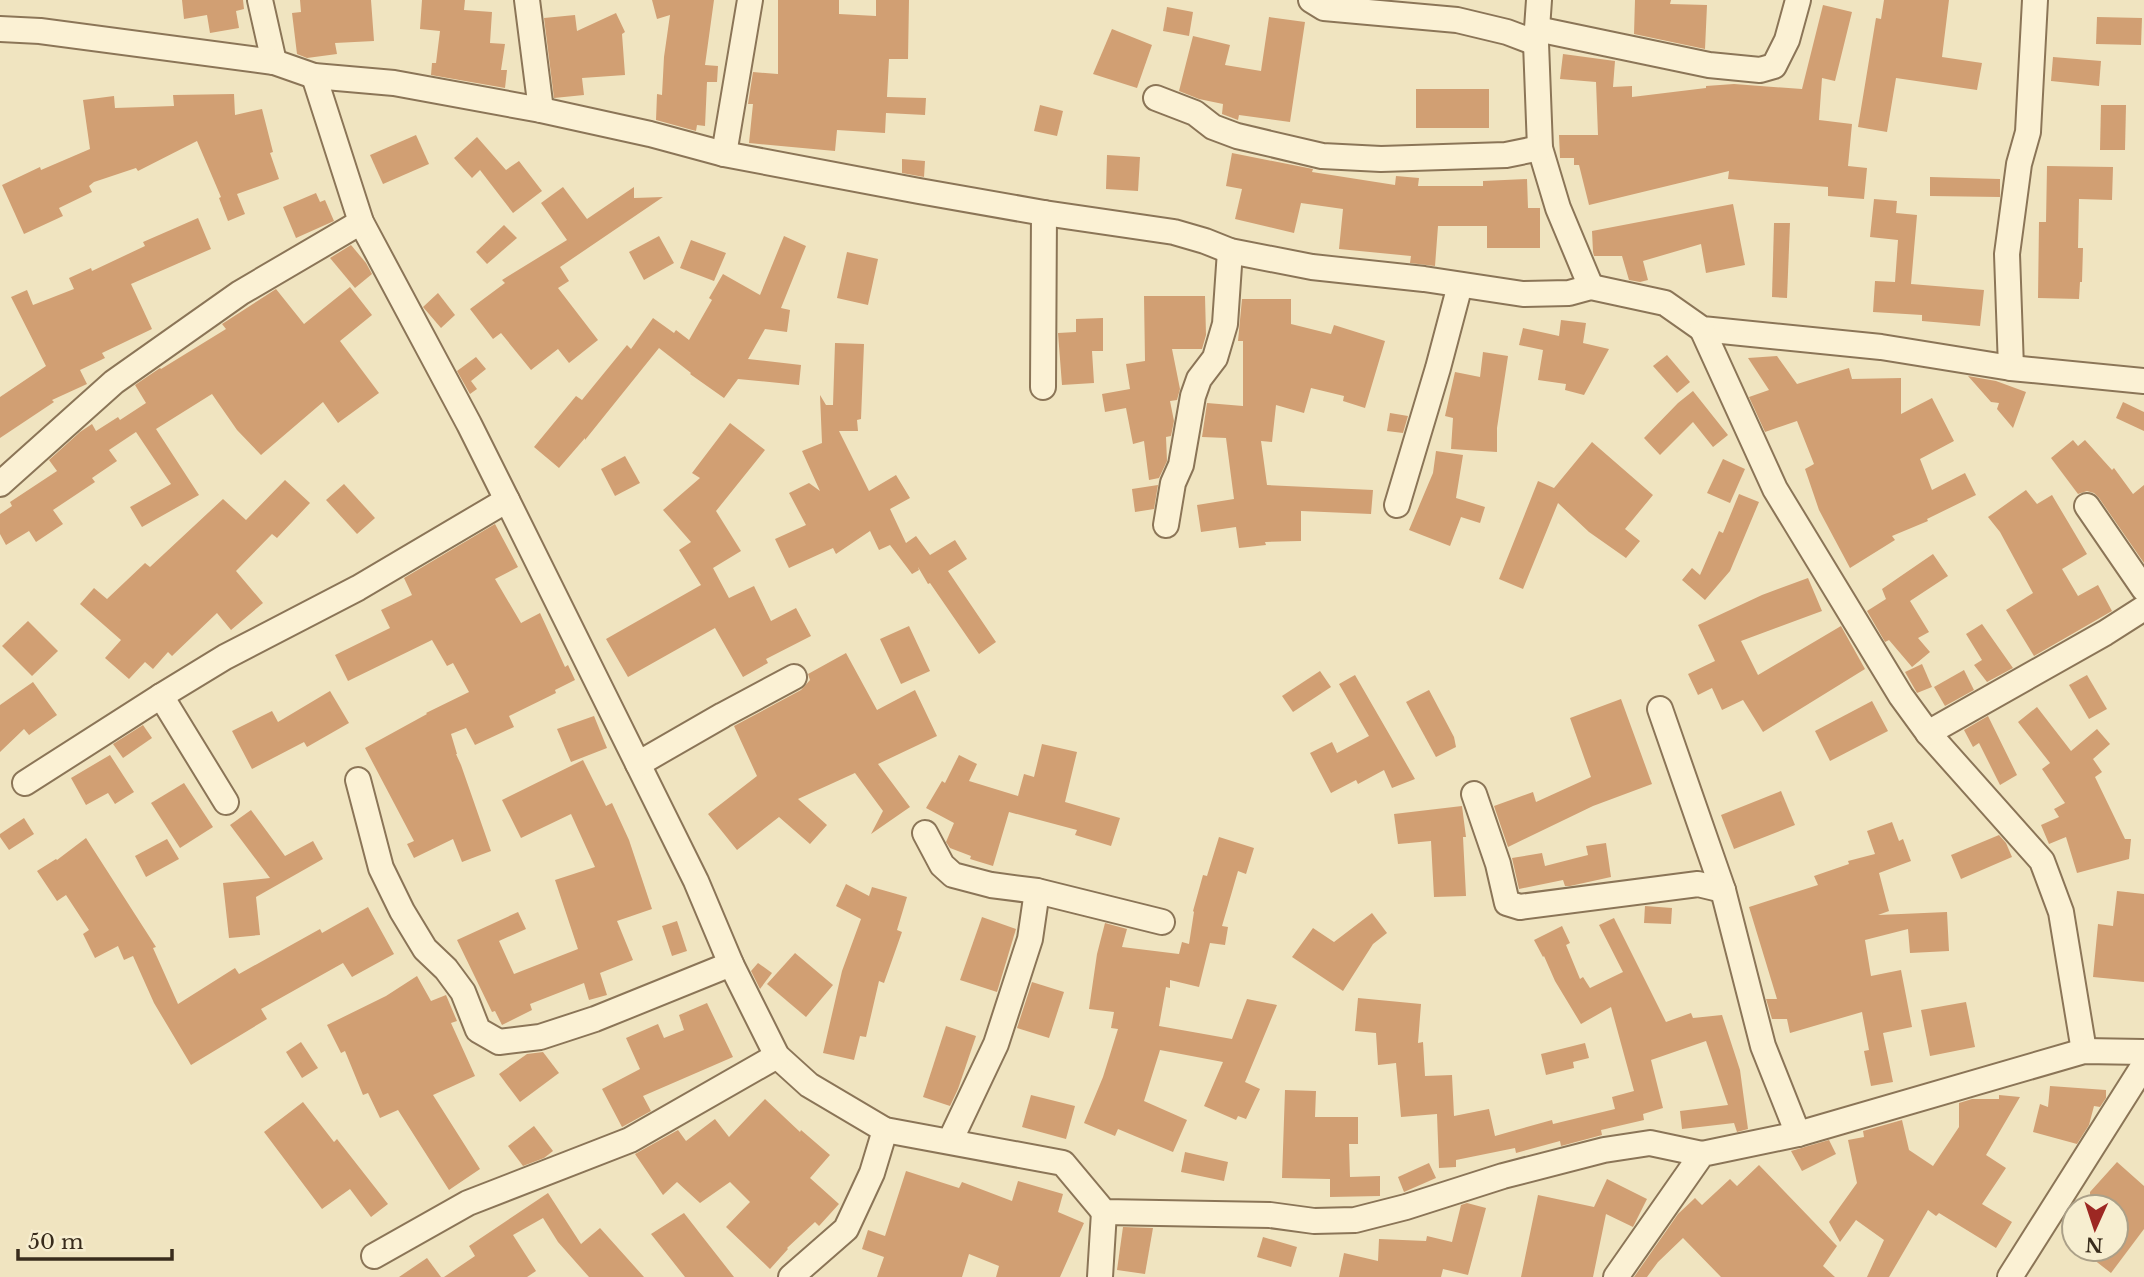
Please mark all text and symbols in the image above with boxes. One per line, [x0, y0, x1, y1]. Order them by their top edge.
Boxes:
north arrow [2060, 1193, 2130, 1263]
scale bar [18, 1218, 172, 1262]
text: 50 m [28, 1229, 84, 1255]
text: N [2084, 1233, 2104, 1256]

